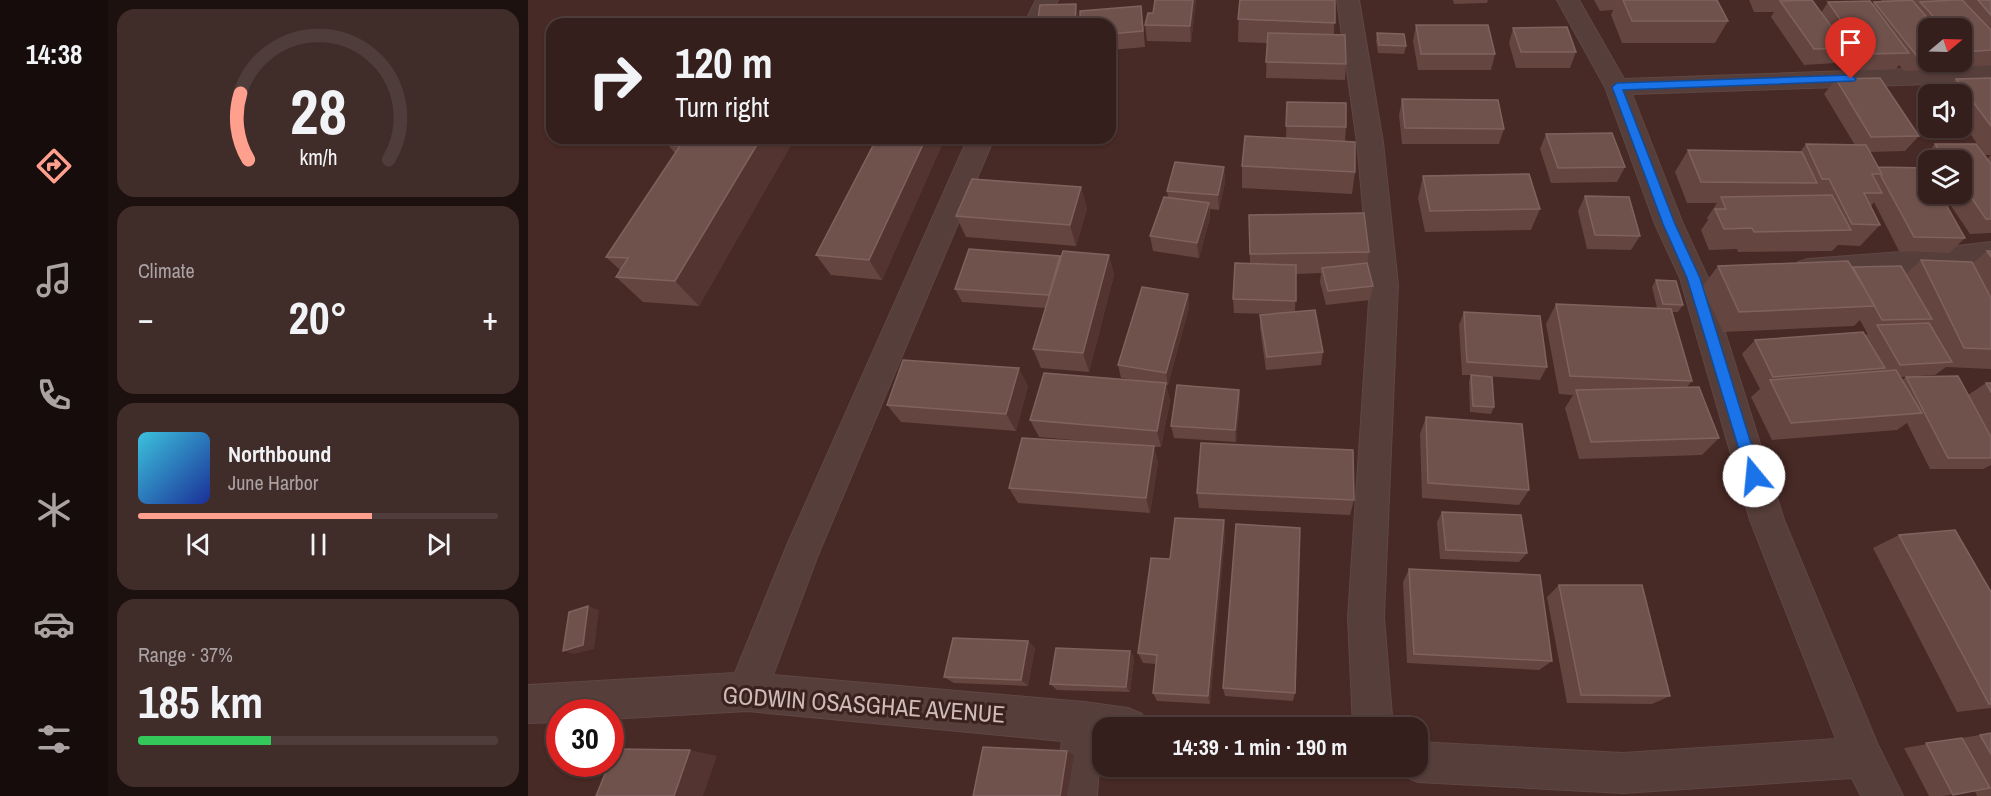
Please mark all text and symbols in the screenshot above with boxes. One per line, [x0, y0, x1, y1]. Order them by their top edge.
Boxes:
pin [1825, 17, 1876, 79]
north arrow [1918, 18, 1972, 72]
map controls [1918, 18, 1972, 204]
icon: arrive [1834, 26, 1867, 59]
text: 120 m [675, 35, 773, 91]
text: 14:38 [26, 36, 82, 72]
icon: right [576, 42, 654, 120]
text: 28 [290, 69, 346, 153]
button: sound [1918, 84, 1972, 138]
text: Turn right [675, 89, 769, 125]
text: km/h [299, 143, 337, 172]
icon: directions [33, 145, 75, 187]
button: layers [1918, 150, 1972, 204]
text: Climate [138, 257, 195, 284]
icon: music [33, 259, 75, 301]
text: 20° [288, 287, 348, 348]
text: − [138, 296, 154, 340]
text: + [482, 296, 498, 340]
icon: phone [33, 374, 75, 416]
text: Northbound [228, 439, 331, 469]
position arrow [1722, 444, 1786, 508]
text: June Harbor [228, 469, 318, 496]
icon: climate [33, 489, 75, 531]
icon: previous [182, 528, 215, 561]
icon: pause [302, 528, 335, 561]
icon: next [422, 528, 455, 561]
icon: car [33, 603, 75, 645]
text: Range · 37% [138, 641, 233, 668]
text: 185 km [138, 671, 263, 732]
street label: GODWIN OSASGHAE AVENUE [722, 678, 1006, 730]
speed limit sign: 30 [546, 699, 624, 777]
icon: filters [33, 718, 75, 760]
text: 14:39 · 1 min · 190 m [1173, 732, 1347, 762]

